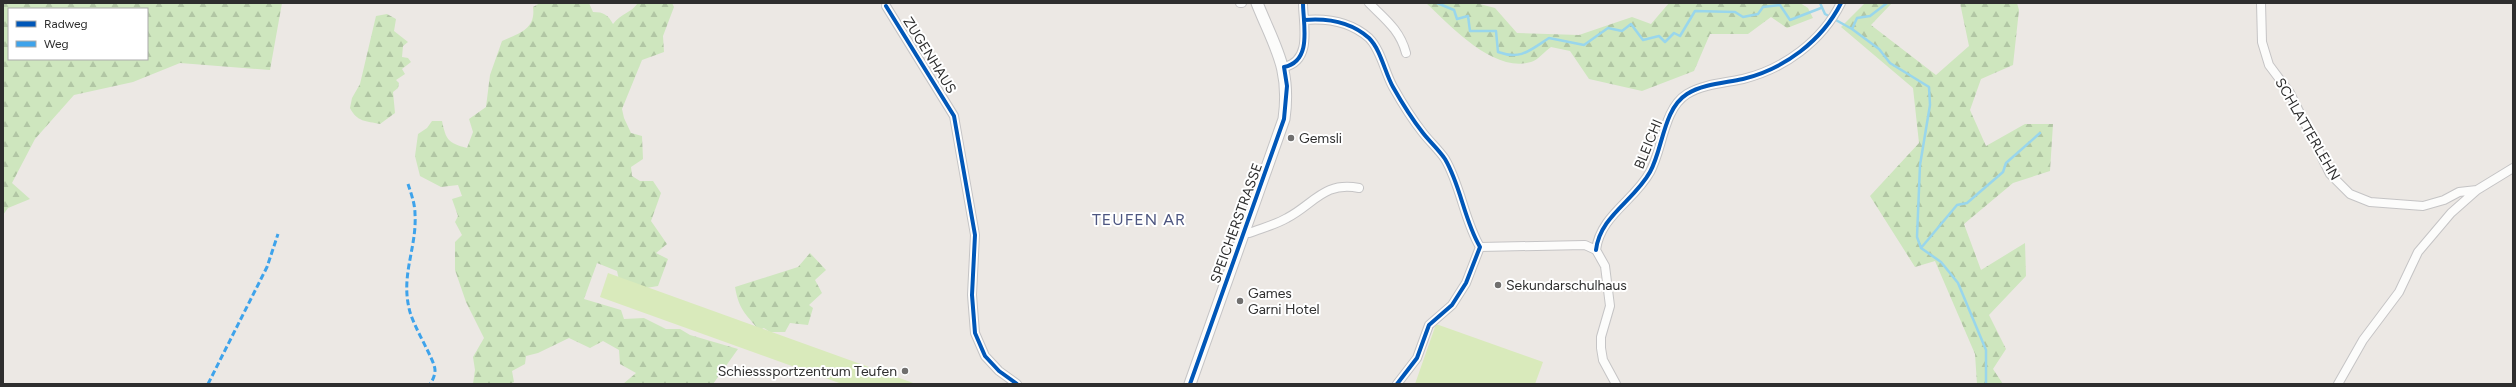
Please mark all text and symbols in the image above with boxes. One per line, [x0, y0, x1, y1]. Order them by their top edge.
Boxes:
legend [8, 8, 148, 60]
street label: ZUGENHAUS [899, 14, 960, 97]
text: Radweg [44, 17, 88, 31]
text: Weg [44, 37, 69, 51]
street label: SCHLATTERLEHN [2271, 75, 2344, 183]
street label: BLEICHI [1631, 117, 1666, 172]
place label: Gemsli [1299, 130, 1342, 147]
marker: Gemsli [1286, 133, 1296, 143]
street label: SPEICHERSTRASSE [1207, 161, 1266, 286]
district label: TEUFEN AR [1092, 210, 1186, 229]
place label: Sekundarschulhaus [1506, 277, 1627, 294]
marker: Sekundarschulhaus [1493, 280, 1503, 290]
place label: Games Garni Hotel [1248, 285, 1320, 318]
marker: Games Garni Hotel [1235, 296, 1245, 306]
place label: Schiesssportzentrum Teufen [718, 363, 897, 380]
marker: Schiesssportzentrum Teufen [900, 366, 910, 376]

